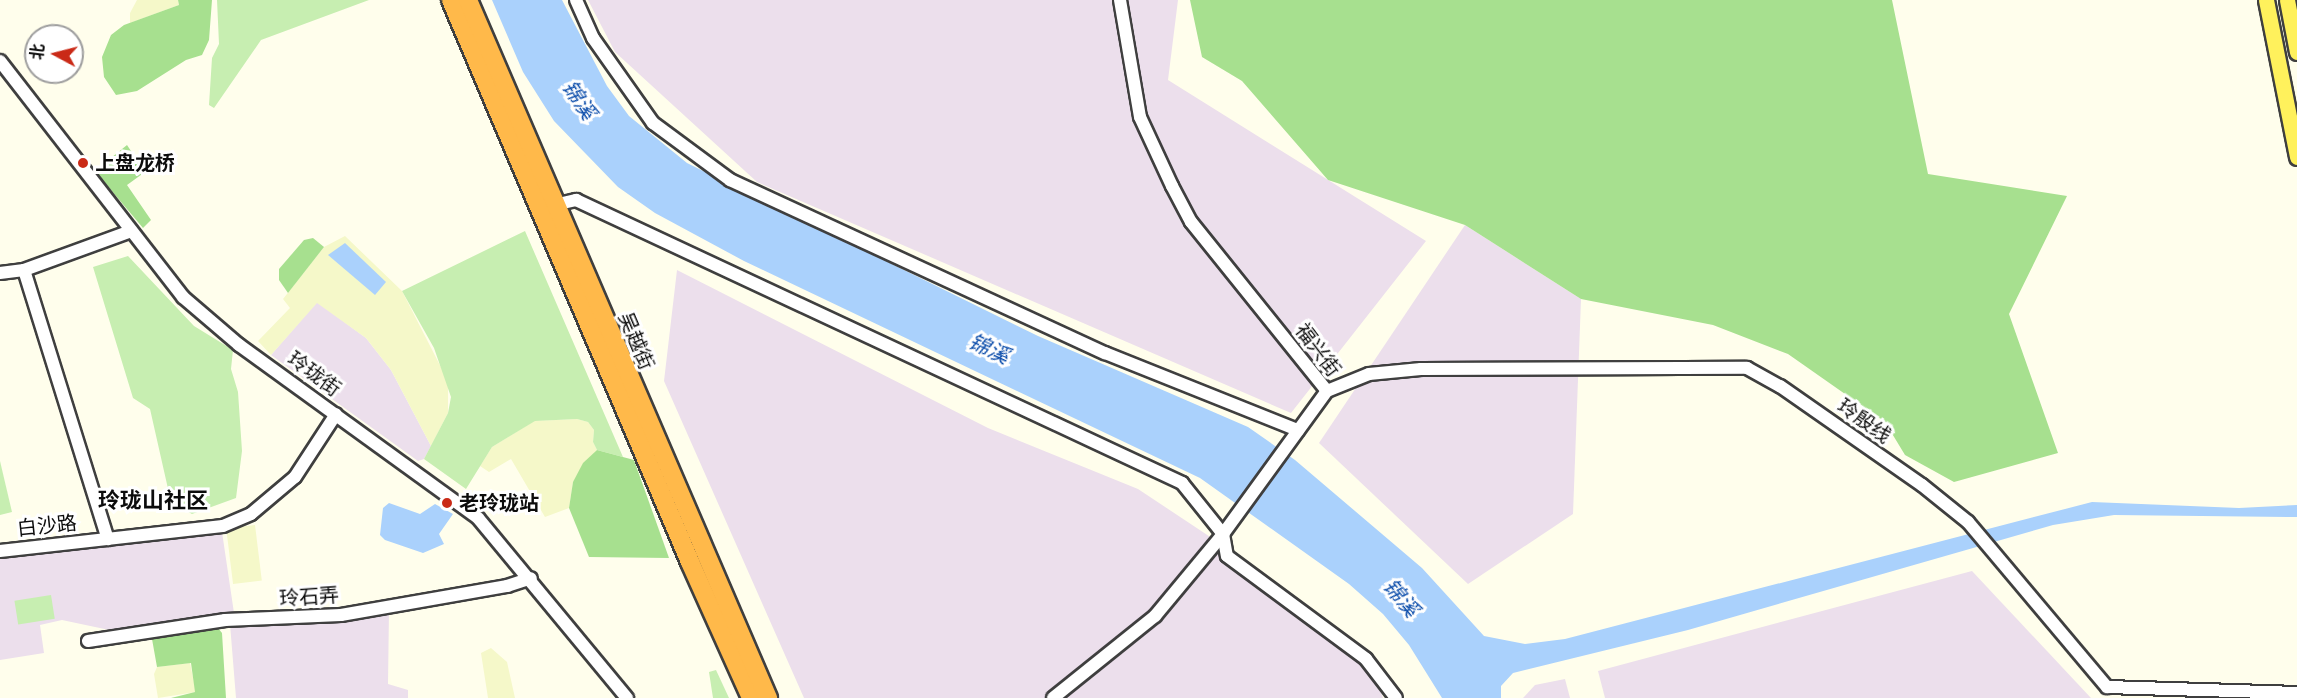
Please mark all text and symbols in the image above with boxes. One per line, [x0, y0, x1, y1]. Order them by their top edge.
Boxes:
north arrow [24, 24, 84, 84]
text: 北 [27, 43, 48, 61]
water label: 锦溪 [557, 76, 601, 124]
place label: 上盘龙桥 [95, 151, 175, 175]
marker: 上盘龙桥 [76, 156, 90, 170]
street label: 吴越街 [613, 309, 659, 373]
street label: 福兴街 [1290, 319, 1346, 381]
water label: 锦溪 [965, 329, 1013, 369]
street label: 玲珑街 [283, 347, 345, 401]
street label: 玲殷线 [1833, 394, 1895, 448]
district label: 玲珑山社区 [98, 488, 208, 514]
place label: 老玲珑站 [459, 491, 539, 515]
marker: 老玲珑站 [440, 496, 454, 510]
street label: 白沙路 [16, 511, 78, 541]
water label: 锦溪 [1378, 574, 1424, 622]
street label: 玲石弄 [278, 583, 340, 611]

